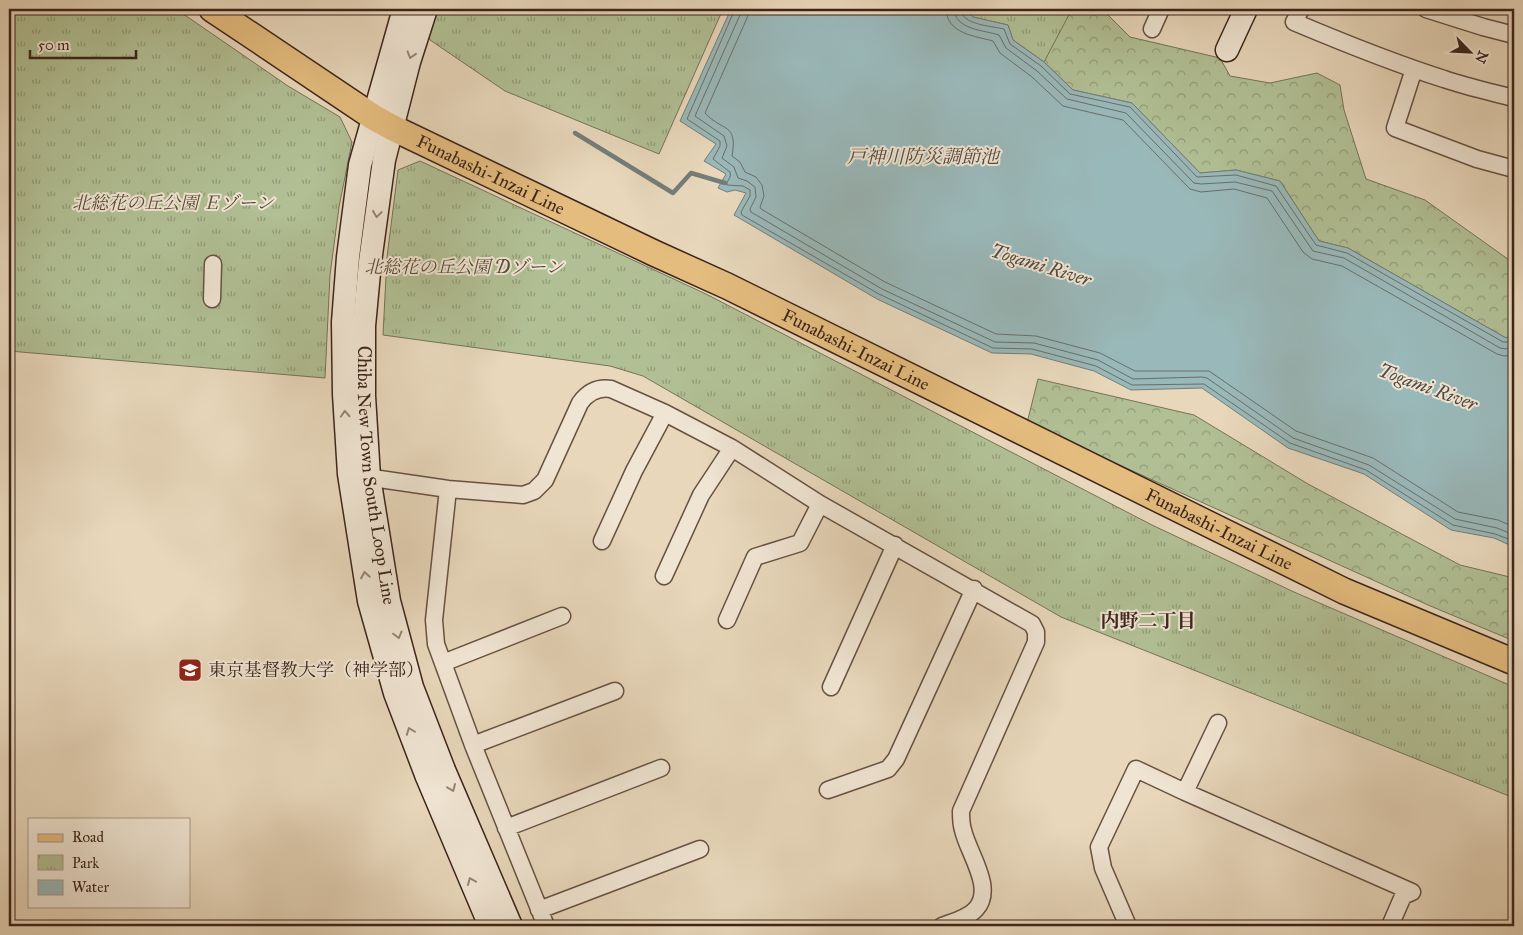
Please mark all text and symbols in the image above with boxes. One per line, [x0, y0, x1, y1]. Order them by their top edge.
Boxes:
scale bar [30, 28, 136, 60]
north arrow [1446, 28, 1496, 78]
text: 50 m [38, 36, 70, 54]
text: N [1471, 48, 1492, 66]
one-way arrow [407, 51, 417, 59]
street label: Funabashi-Inzai Line [413, 130, 568, 220]
water label: 戸神川防災調節池 [847, 145, 1001, 168]
park label: 北総花の丘公園 Ｅゾーン [72, 192, 275, 214]
one-way arrow [372, 210, 383, 218]
water label: Togami River [988, 239, 1095, 291]
park label: 北総花の丘公園 Dゾーン [364, 256, 565, 278]
street label: Funabashi-Inzai Line [779, 304, 933, 395]
street label: Chiba New Town South Loop Line [353, 346, 400, 606]
water label: Togami River [1375, 358, 1482, 416]
one-way arrow [340, 410, 351, 418]
street label: Funabashi-Inzai Line [1142, 484, 1296, 575]
one-way arrow [360, 571, 370, 580]
district label: 内野二丁目 [1100, 609, 1196, 632]
one-way arrow [392, 631, 403, 639]
school or university icon: 東京基督教大学（神学部） [177, 657, 203, 683]
place label: 東京基督教大学（神学部） [208, 659, 424, 681]
one-way arrow [406, 727, 416, 736]
one-way arrow [445, 783, 456, 792]
legend [28, 818, 190, 908]
text: Road [72, 828, 104, 846]
text: Park [72, 854, 99, 872]
one-way arrow [467, 877, 478, 886]
text: Water [72, 878, 109, 896]

